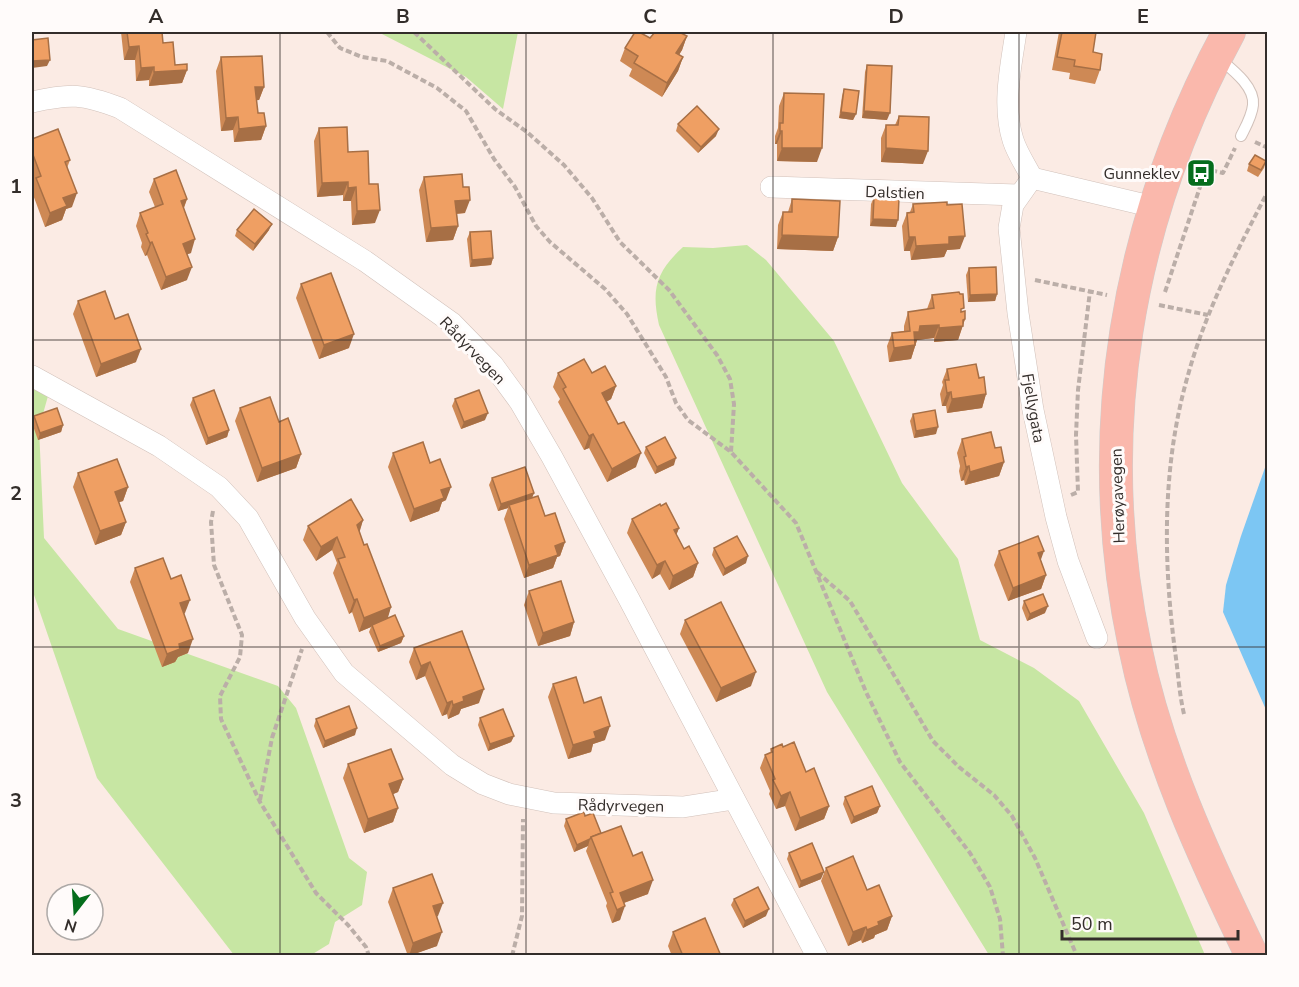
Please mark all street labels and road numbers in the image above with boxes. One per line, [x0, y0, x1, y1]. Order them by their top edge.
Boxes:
street label: Dalstien [865, 181, 925, 205]
street label: Rådyrvegen [434, 312, 510, 389]
street label: Fjellygata [1016, 372, 1050, 445]
street label: Herøyavegen [1105, 448, 1131, 544]
street label: Rådyrvegen [578, 794, 664, 818]

